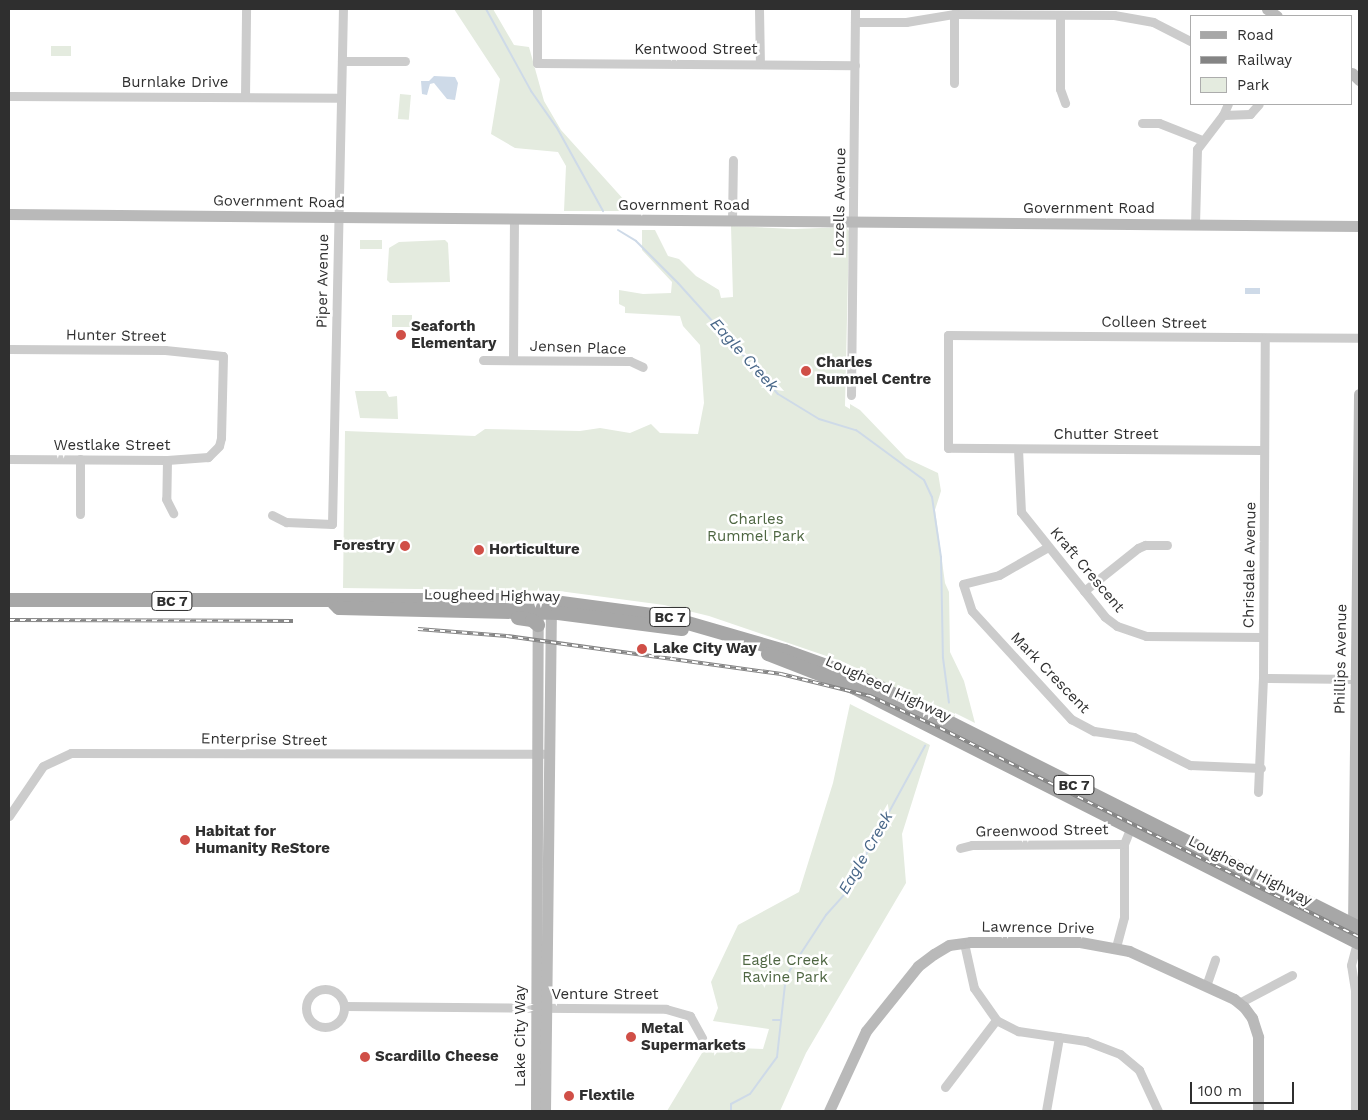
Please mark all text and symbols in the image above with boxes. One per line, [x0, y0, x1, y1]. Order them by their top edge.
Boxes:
legend [1190, 15, 1353, 105]
text: Road [1237, 26, 1274, 44]
street label: Kentwood Street [634, 41, 758, 59]
text: Railway [1237, 51, 1292, 69]
street label: Burnlake Drive [122, 74, 228, 92]
text: Park [1237, 76, 1269, 94]
street label: Lozells Avenue [830, 147, 850, 257]
street label: Government Road [213, 192, 345, 212]
street label: Government Road [618, 197, 750, 215]
street label: Government Road [1023, 200, 1155, 218]
street label: Piper Avenue [313, 233, 333, 329]
street label: Colleen Street [1101, 313, 1207, 333]
water label: Eagle Creek [706, 314, 782, 396]
place label: Seaforth Elementary [411, 317, 496, 352]
street label: Hunter Street [66, 326, 166, 346]
marker: Seaforth Elementary [395, 329, 407, 341]
street label: Jensen Place [529, 337, 627, 359]
place label: Charles Rummel Centre [816, 353, 931, 388]
marker: Charles Rummel Centre [800, 365, 812, 377]
street label: Chutter Street [1053, 426, 1159, 444]
street label: Westlake Street [54, 437, 170, 455]
street label: Chrisdale Avenue [1240, 501, 1260, 629]
park label: Charles Rummel Park [707, 510, 805, 545]
street label: Kraft Crescent [1046, 524, 1128, 616]
place label: Forestry [333, 537, 395, 555]
marker: Forestry [399, 540, 411, 552]
place label: Horticulture [489, 541, 580, 559]
marker: Horticulture [473, 544, 485, 556]
street label: Lougheed Highway [424, 586, 560, 606]
road number: BC 7 [151, 590, 193, 612]
street label: Phillips Avenue [1331, 603, 1351, 715]
road number: BC 7 [649, 606, 691, 628]
street label: Mark Crescent [1007, 629, 1093, 717]
place label: Lake City Way [653, 640, 757, 658]
marker: Lake City Way [635, 642, 649, 656]
street label: Lougheed Highway [822, 652, 954, 726]
street label: Enterprise Street [201, 730, 327, 750]
road number: BC 7 [1053, 774, 1095, 796]
water label: Eagle Creek [835, 808, 897, 898]
street label: Greenwood Street [975, 821, 1109, 841]
place label: Habitat for Humanity ReStore [195, 822, 330, 857]
street label: Lougheed Highway [1185, 832, 1315, 910]
marker: Habitat for Humanity ReStore [179, 834, 191, 846]
street label: Lawrence Drive [981, 918, 1095, 938]
park label: Eagle Creek Ravine Park [742, 951, 828, 986]
street label: Lake City Way [512, 985, 530, 1087]
street label: Venture Street [551, 986, 659, 1004]
place label: Metal Supermarkets [641, 1019, 746, 1054]
marker: Metal Supermarkets [625, 1031, 637, 1043]
place label: Scardillo Cheese [375, 1048, 499, 1066]
marker: Scardillo Cheese [359, 1051, 371, 1063]
scale bar [1193, 1072, 1297, 1104]
text: 100 m [1198, 1082, 1242, 1100]
place label: Flextile [579, 1087, 635, 1105]
marker: Flextile [563, 1090, 575, 1102]

